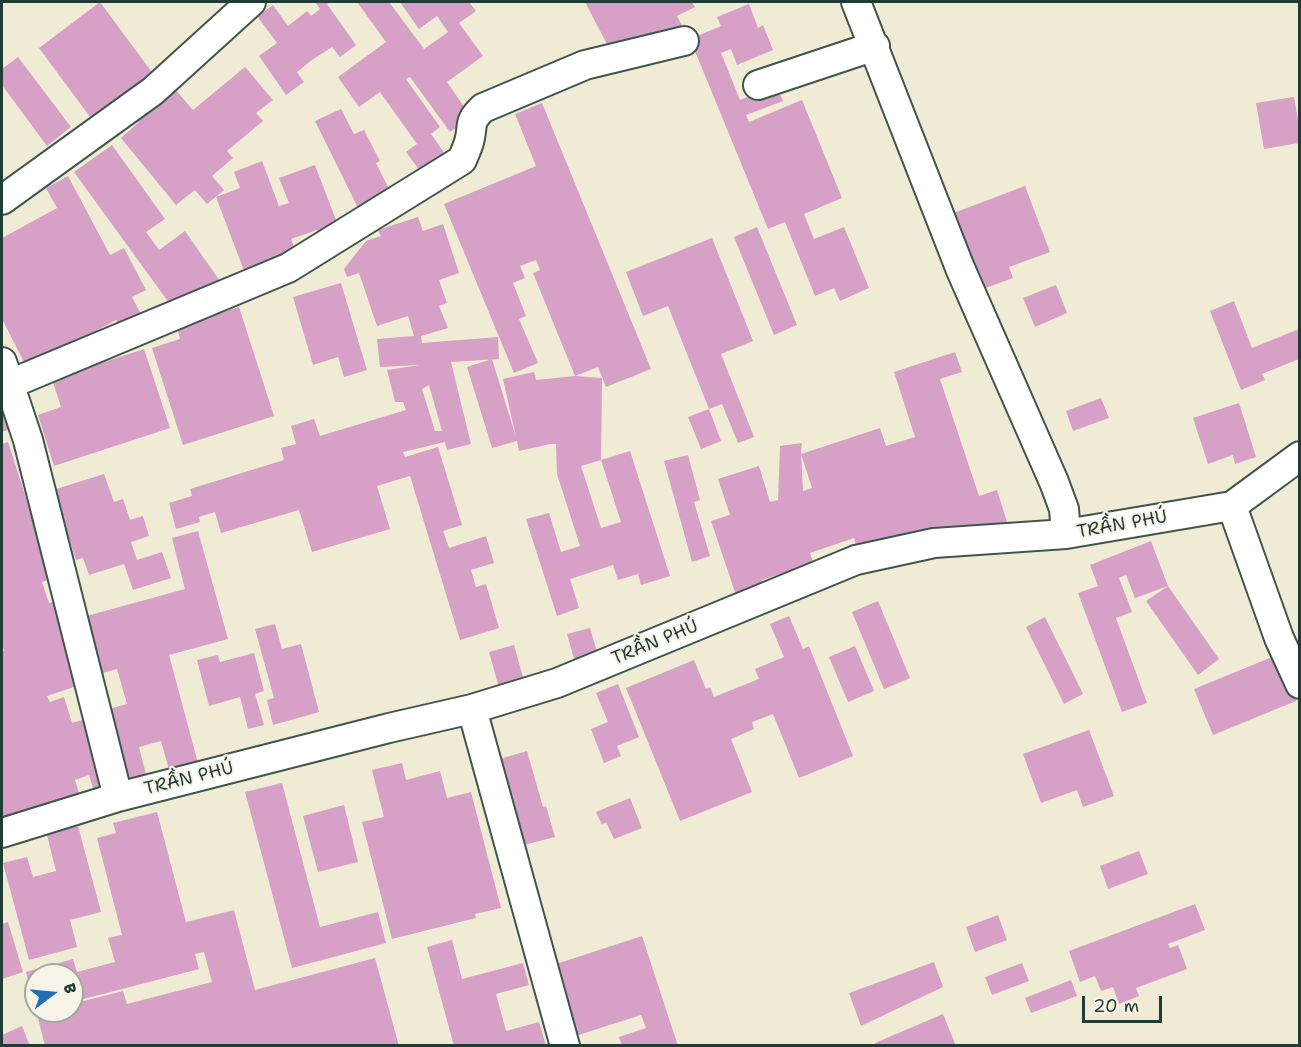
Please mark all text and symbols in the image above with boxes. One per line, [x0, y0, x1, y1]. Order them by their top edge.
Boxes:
street label: TRẦN PHÚ [1075, 506, 1169, 544]
street label: TRẦN PHÚ [609, 616, 701, 670]
street label: TRẦN PHÚ [142, 757, 236, 801]
north arrow [24, 963, 84, 1023]
text: B [58, 981, 81, 996]
scale bar [1085, 984, 1164, 1022]
text: 20 m [1093, 994, 1139, 1018]

